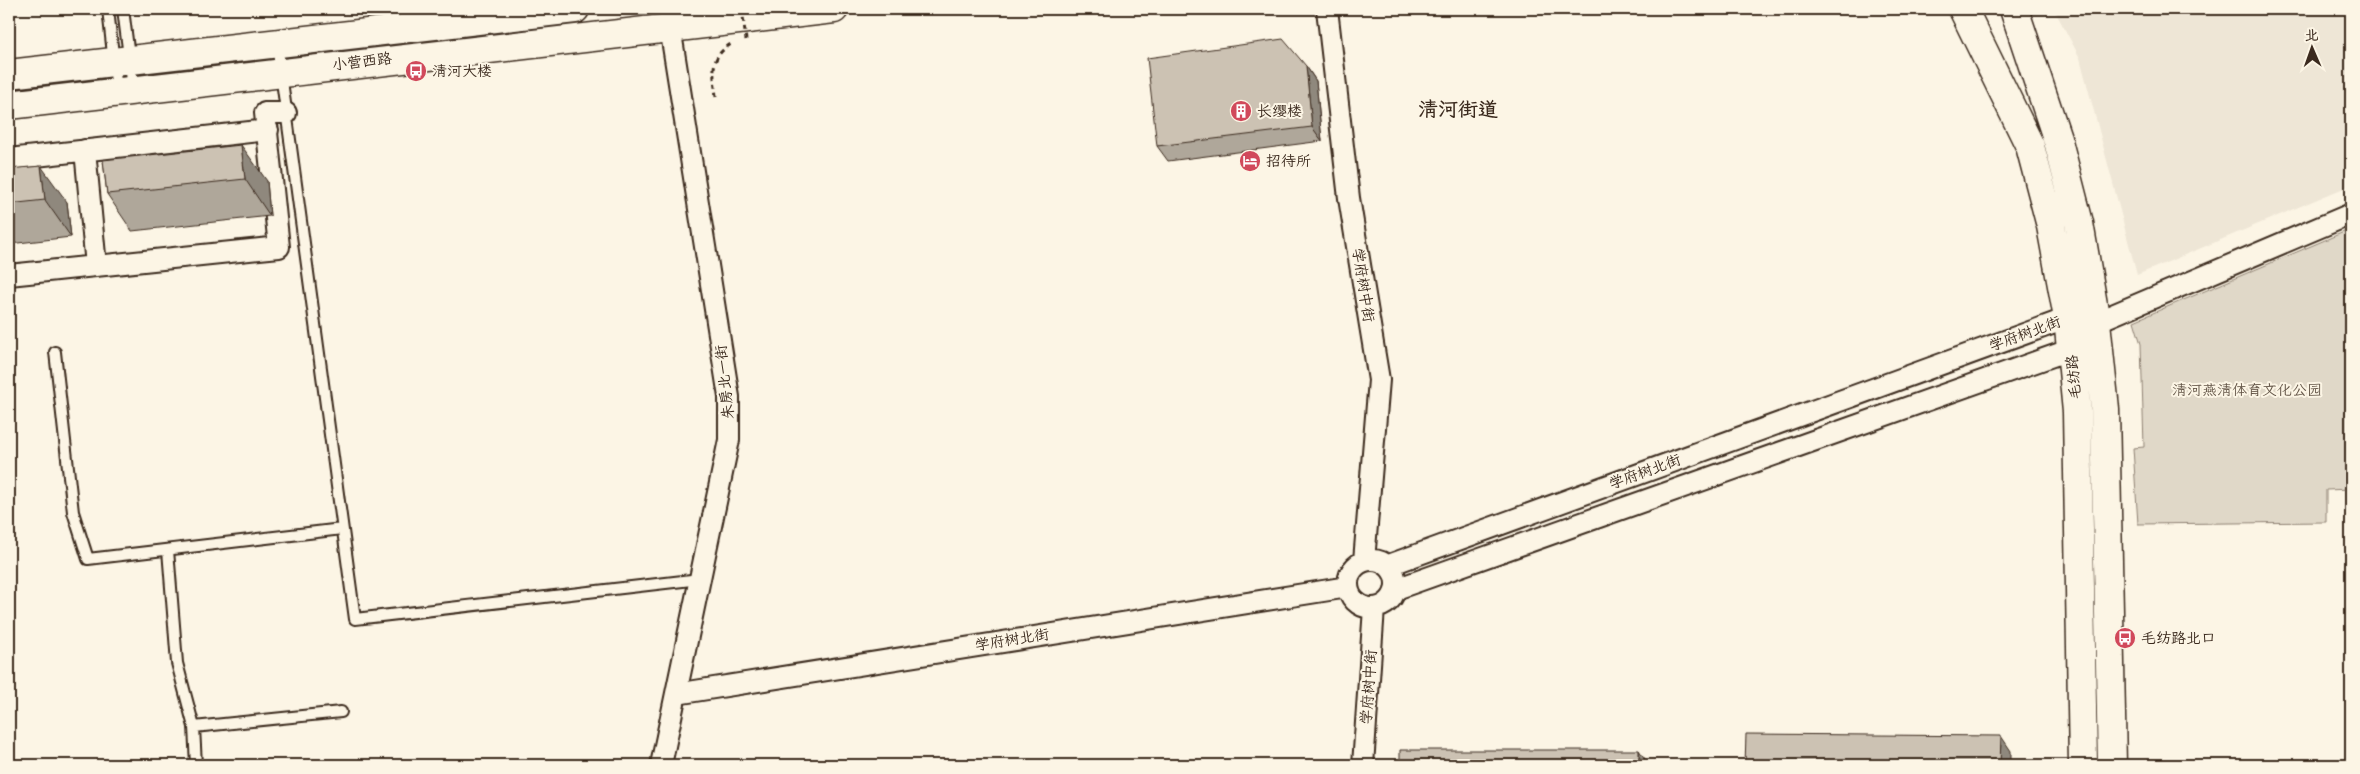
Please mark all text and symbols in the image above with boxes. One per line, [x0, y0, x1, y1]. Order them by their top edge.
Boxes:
north arrow [2288, 22, 2338, 72]
text: 北 [2304, 27, 2319, 44]
street label: 小营西路 [331, 49, 393, 75]
bus stop icon: 清河大楼 [404, 59, 428, 83]
place label: 清河大楼 [432, 62, 492, 81]
district label: 清河街道 [1418, 98, 1498, 122]
building icon: 长缨楼 [1229, 99, 1253, 123]
place label: 长缨楼 [1257, 102, 1302, 121]
hotel icon: 招待所 [1238, 149, 1262, 173]
place label: 招待所 [1266, 152, 1311, 171]
street label: 学府树中街 [1348, 246, 1378, 324]
street label: 学府树北街 [1987, 312, 2063, 356]
street label: 朱房北一街 [712, 344, 738, 420]
street label: 毛纺路 [2063, 354, 2085, 400]
park label: 清河燕清体育文化公园 [2172, 381, 2322, 400]
street label: 学府树北街 [1607, 450, 1683, 494]
street label: 学府树北街 [973, 625, 1051, 655]
bus stop icon: 毛纺路北口 [2113, 626, 2137, 650]
place label: 毛纺路北口 [2141, 629, 2216, 648]
street label: 学府树中街 [1357, 649, 1381, 725]

